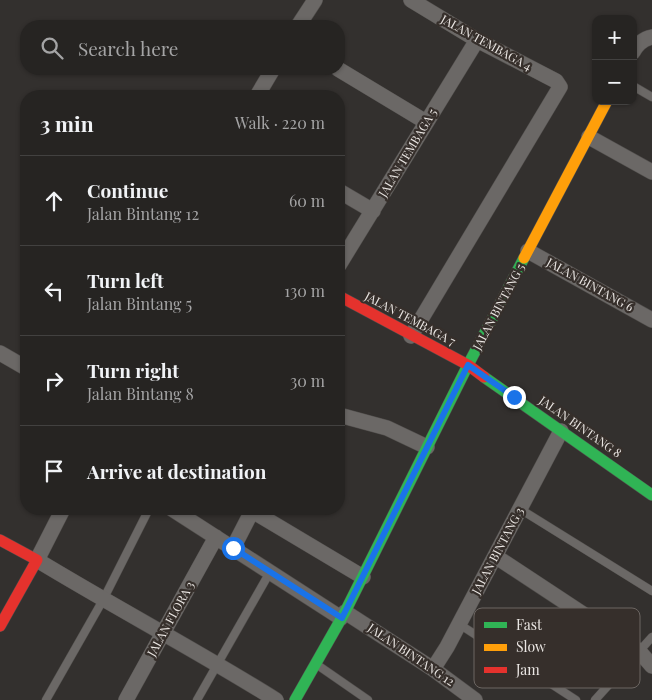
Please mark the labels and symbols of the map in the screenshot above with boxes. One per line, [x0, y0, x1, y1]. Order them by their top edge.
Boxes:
street label: JALAN TEMBAGA 4 [437, 10, 535, 74]
street label: JALAN TEMBAGA 5 [374, 105, 440, 201]
street label: JALAN BINTANG 6 [543, 253, 637, 315]
street label: JALAN BINTANG 5 [468, 260, 528, 354]
street label: JALAN TEMBAGA 7 [361, 287, 459, 349]
route end [503, 386, 526, 409]
street label: JALAN BINTANG 8 [535, 391, 625, 461]
street label: JALAN BINTANG 3 [467, 504, 527, 598]
route start [222, 537, 245, 560]
street label: JALAN FLORA 3 [142, 578, 197, 660]
legend [474, 608, 640, 688]
text: Fast [516, 615, 543, 634]
street label: JALAN BINTANG 12 [364, 619, 458, 689]
text: Slow [516, 637, 546, 656]
text: Jam [515, 660, 540, 679]

